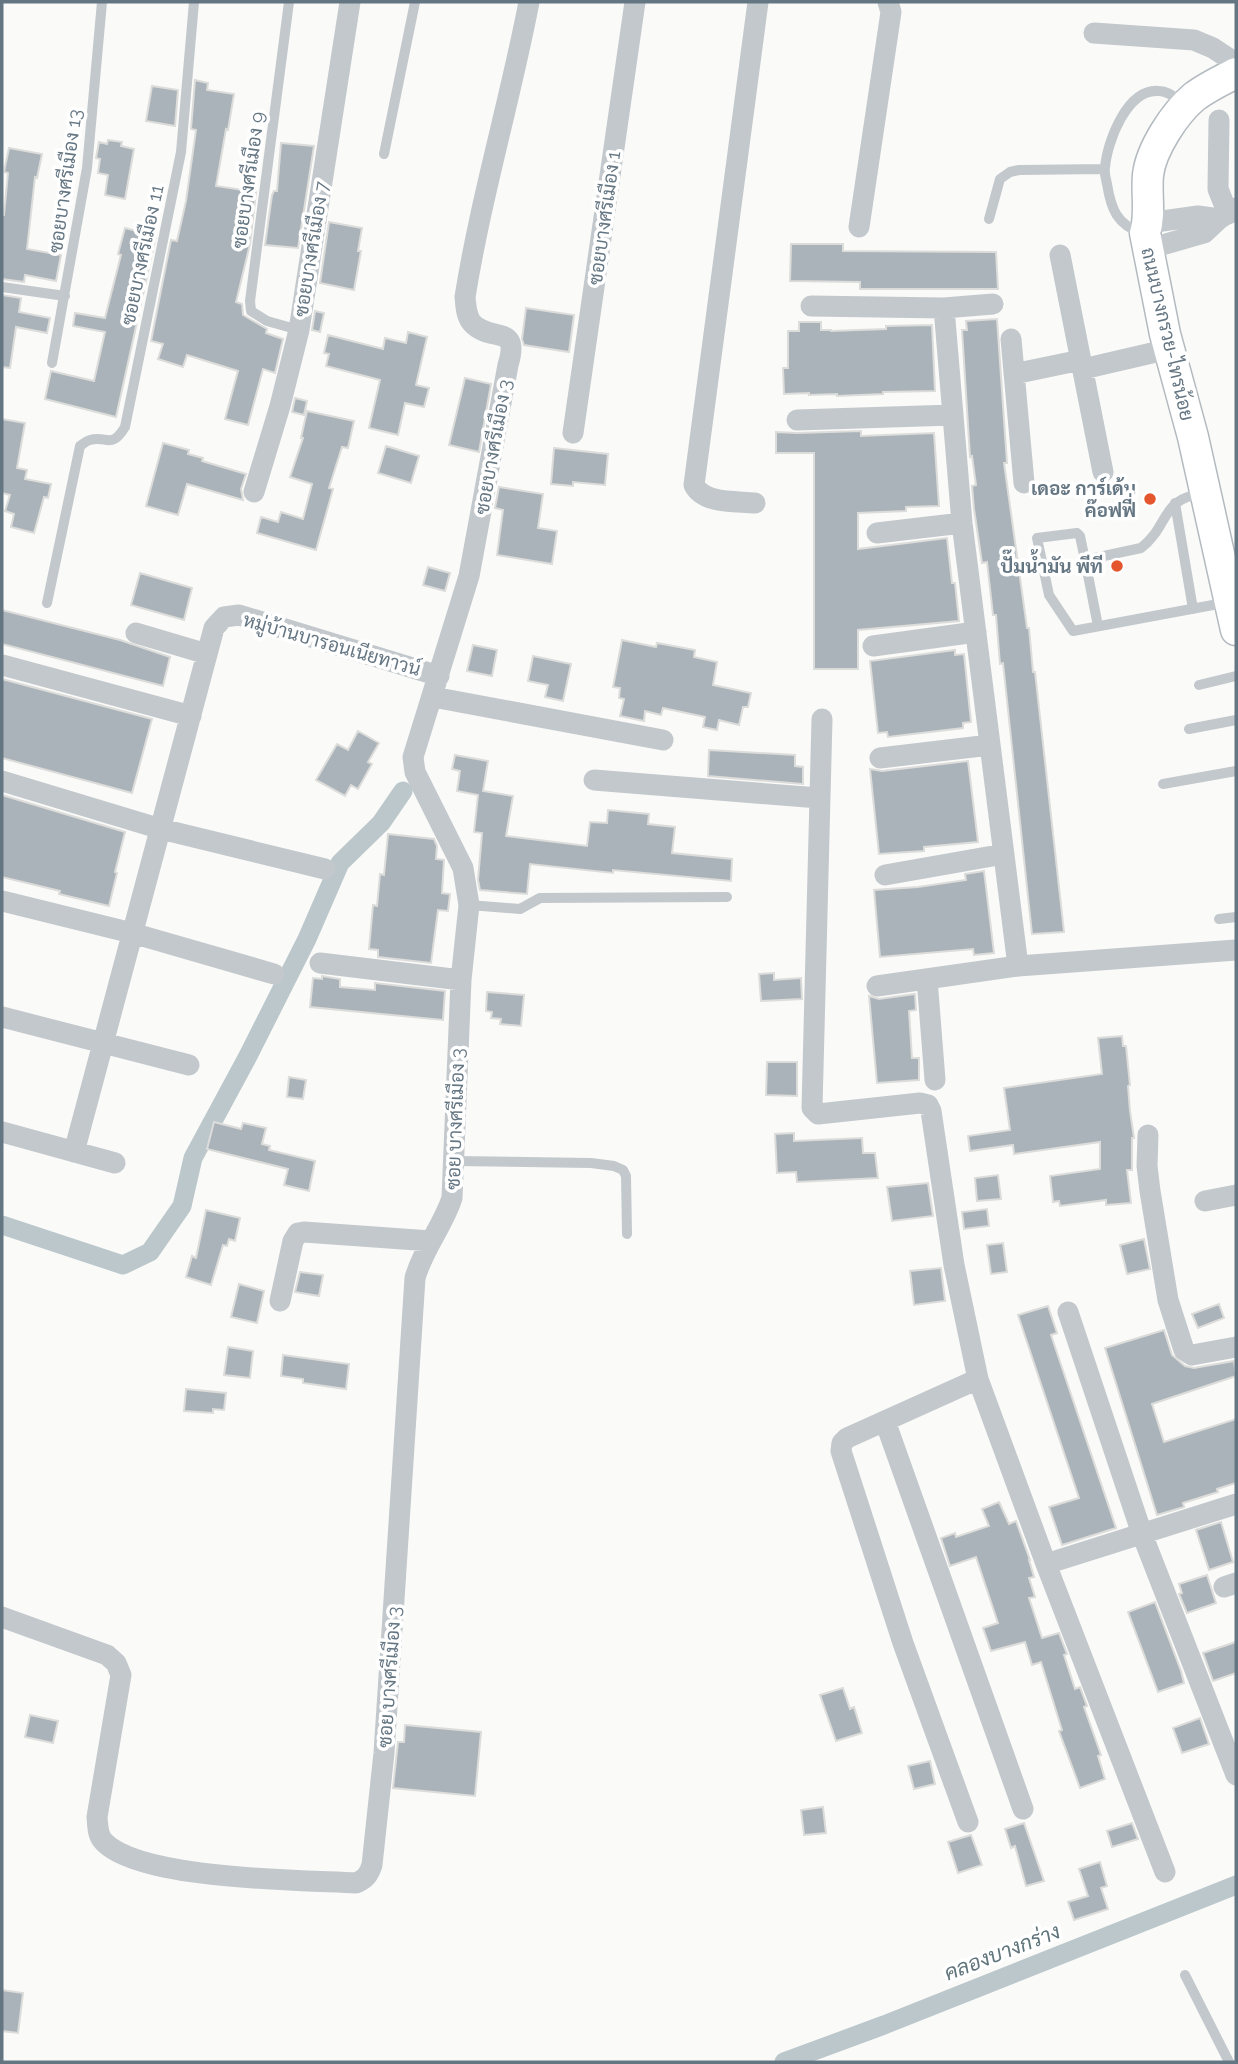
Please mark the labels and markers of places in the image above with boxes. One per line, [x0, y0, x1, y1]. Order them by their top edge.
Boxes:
place label: เดอะ การ์เด้น ค๊อฟฟี่ [1031, 476, 1136, 521]
marker: เดอะ การ์เด้น ค๊อฟฟี่ [1142, 491, 1158, 507]
place label: ปั๊มน้ำมัน พีที [1000, 549, 1103, 577]
marker: ปั๊มน้ำมัน พีที [1109, 558, 1125, 574]

